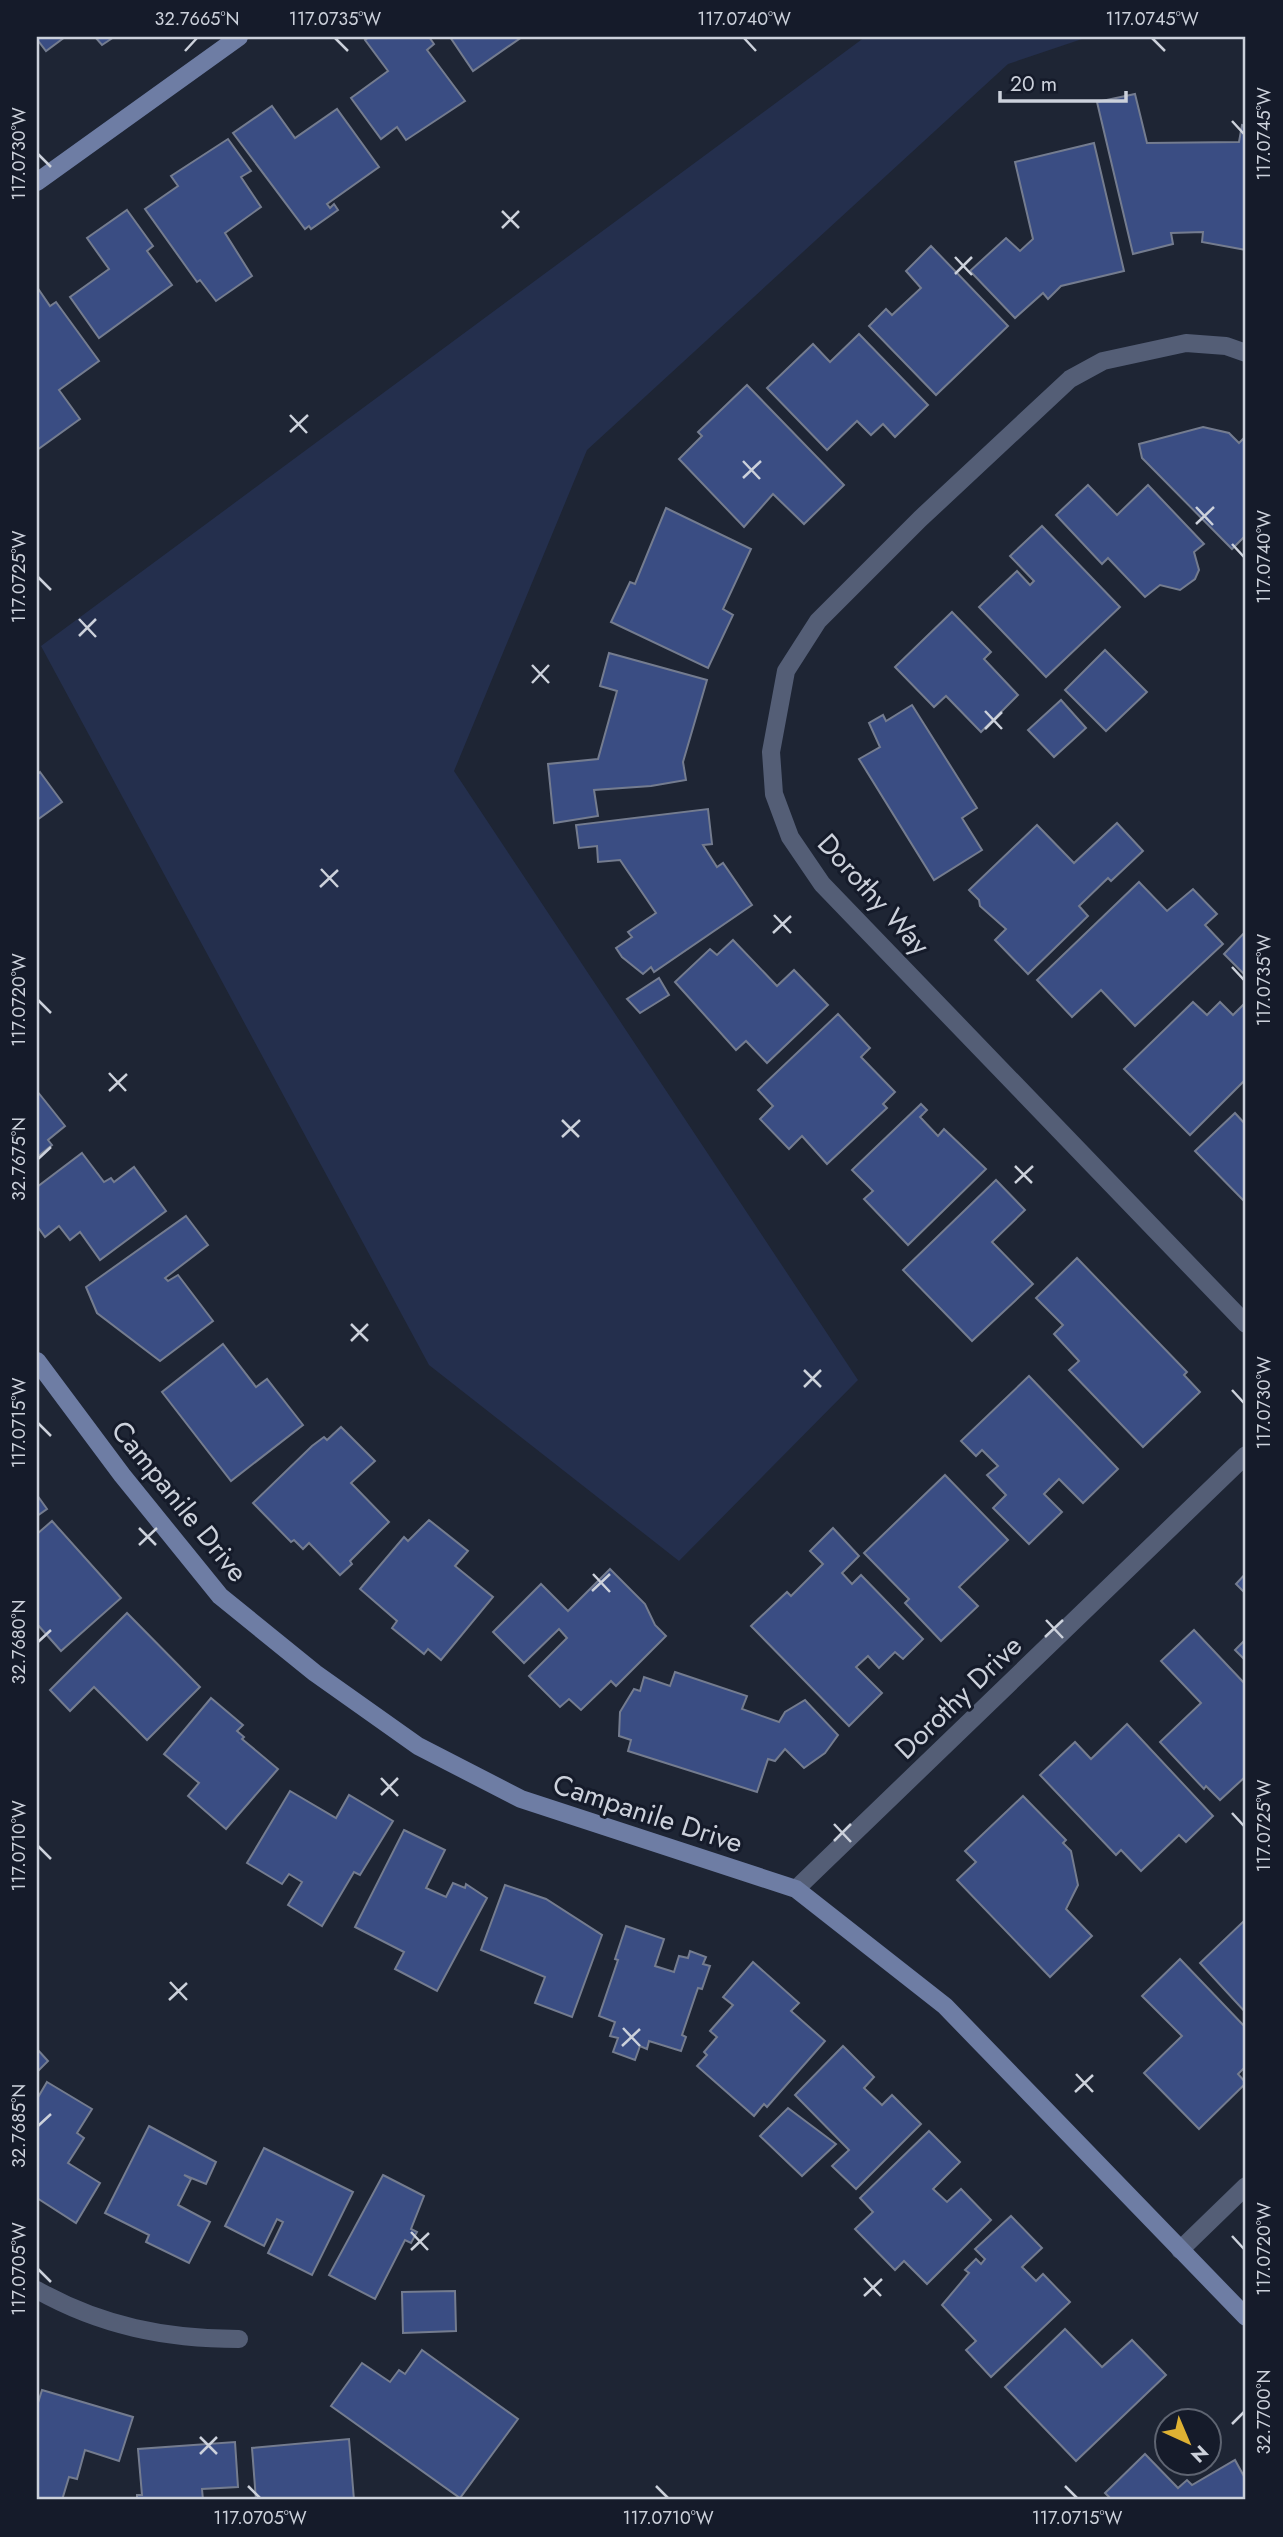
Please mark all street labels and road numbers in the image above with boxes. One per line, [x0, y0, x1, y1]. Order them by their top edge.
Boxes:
street label: Dorothy Way [808, 824, 940, 965]
street label: Campanile Drive [102, 1412, 258, 1591]
street label: Dorothy Drive [885, 1626, 1031, 1769]
street label: Campanile Drive [548, 1763, 748, 1863]

